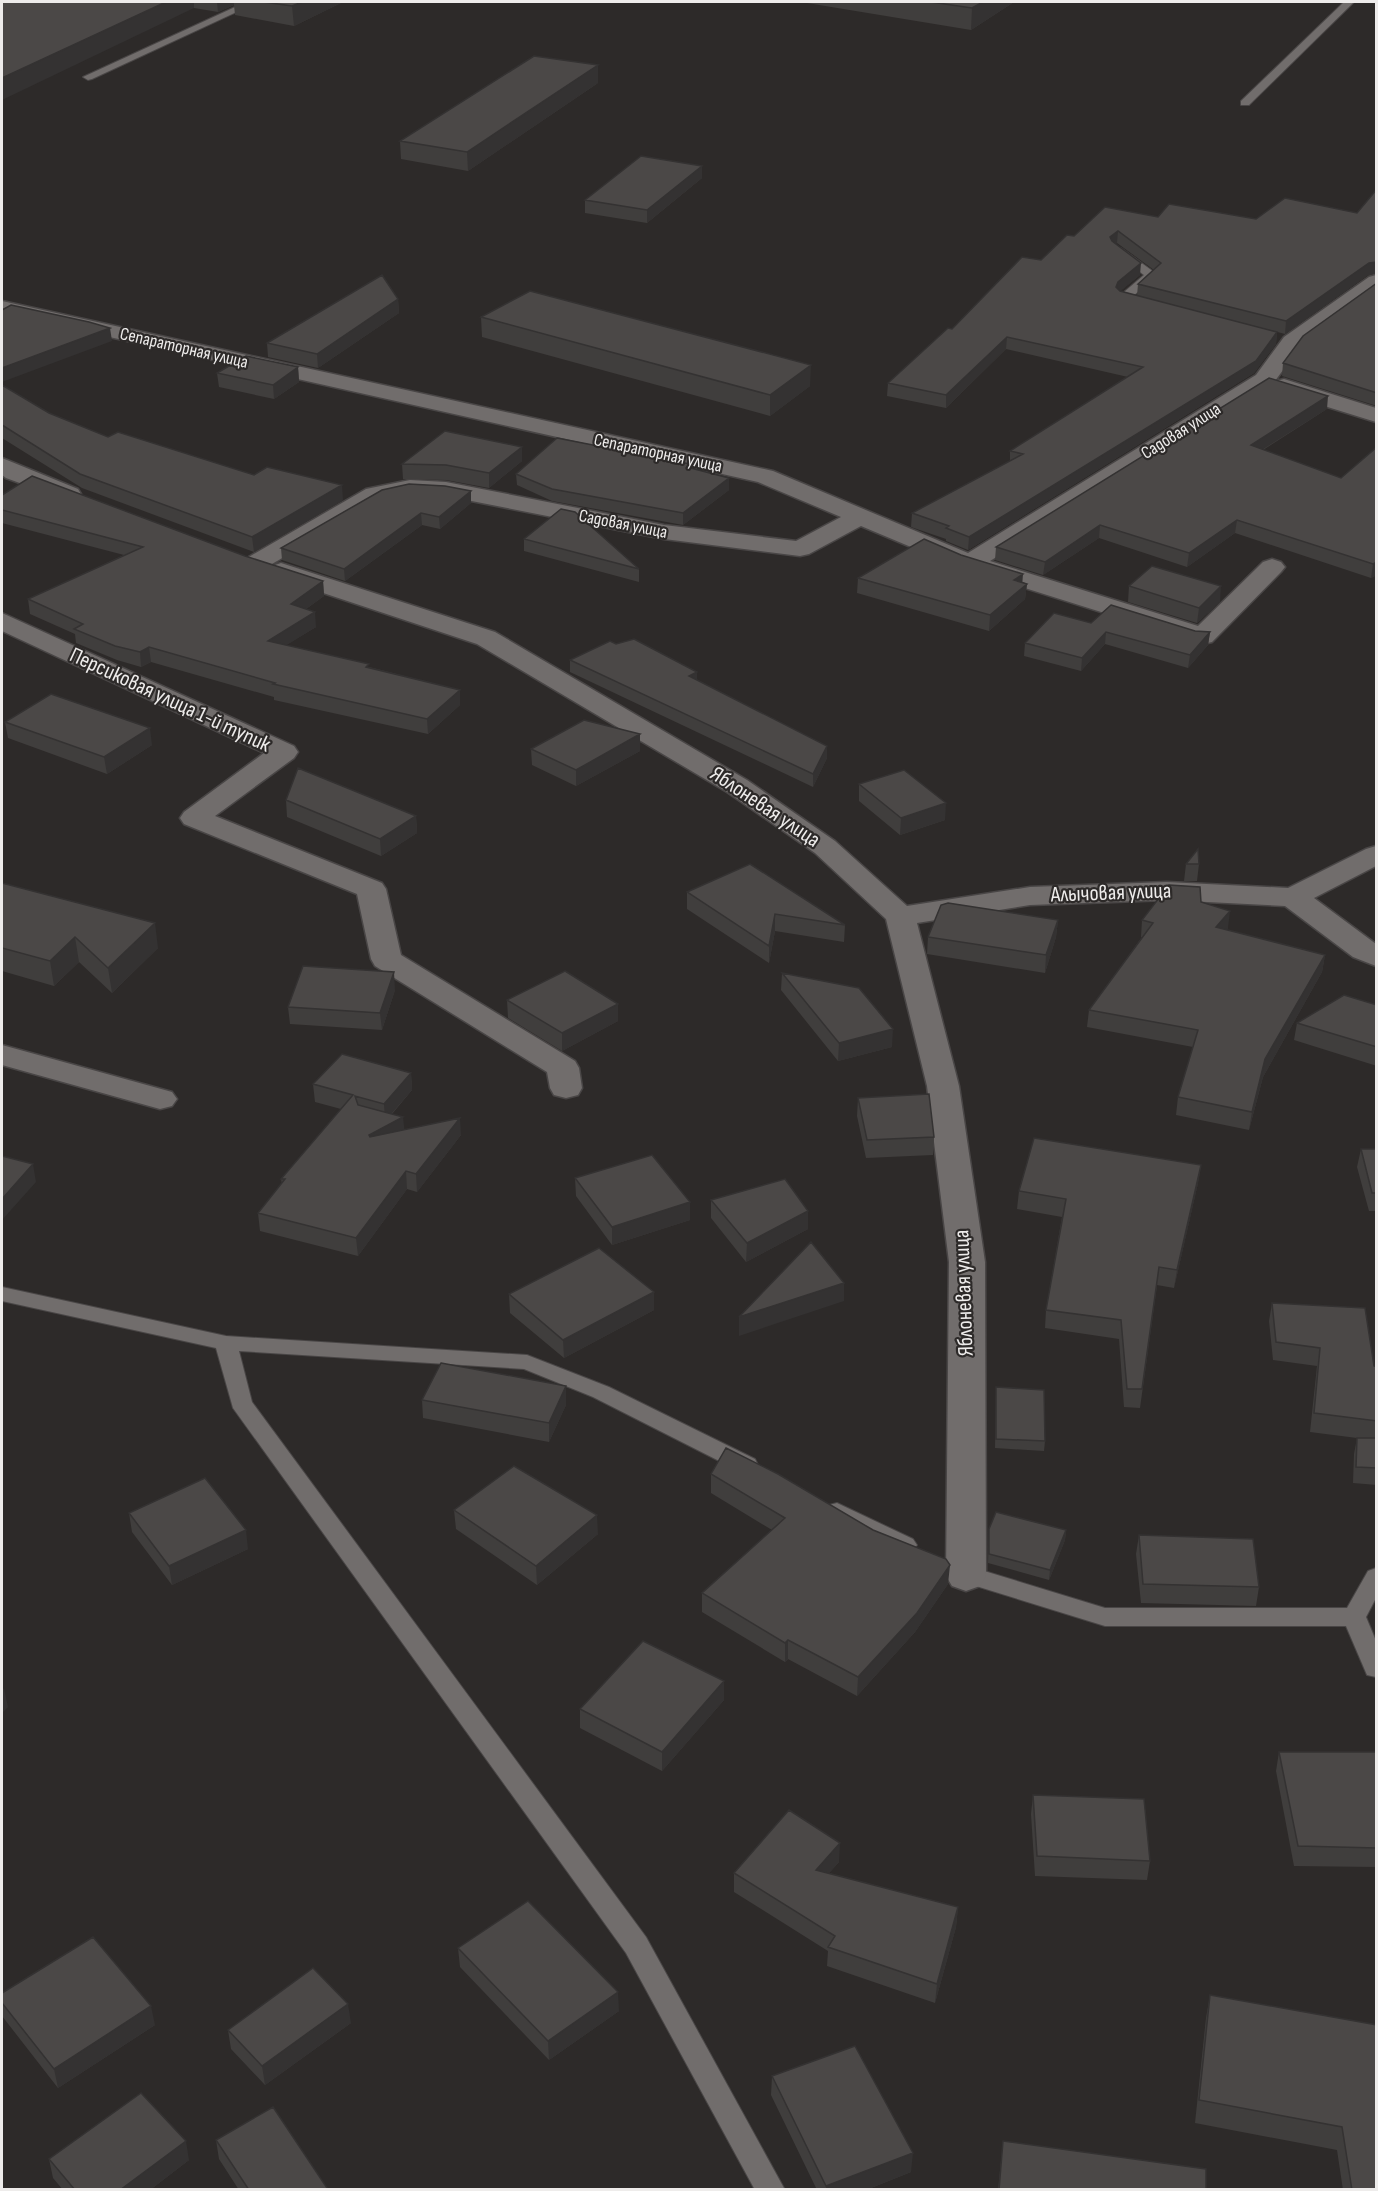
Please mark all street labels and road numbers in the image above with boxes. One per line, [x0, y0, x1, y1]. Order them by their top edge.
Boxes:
street label: Сепараторная улица [118, 323, 250, 373]
street label: Садовая улица [1137, 398, 1225, 464]
street label: Сепараторная улица [592, 429, 724, 477]
street label: Садовая улица [577, 505, 669, 543]
street label: Персиковая улица 1-й тупик [65, 642, 275, 759]
street label: Яблоневая улица [705, 760, 825, 854]
street label: Алычовая улица [1049, 877, 1172, 909]
street label: Яблоневая улица [948, 1229, 980, 1357]

